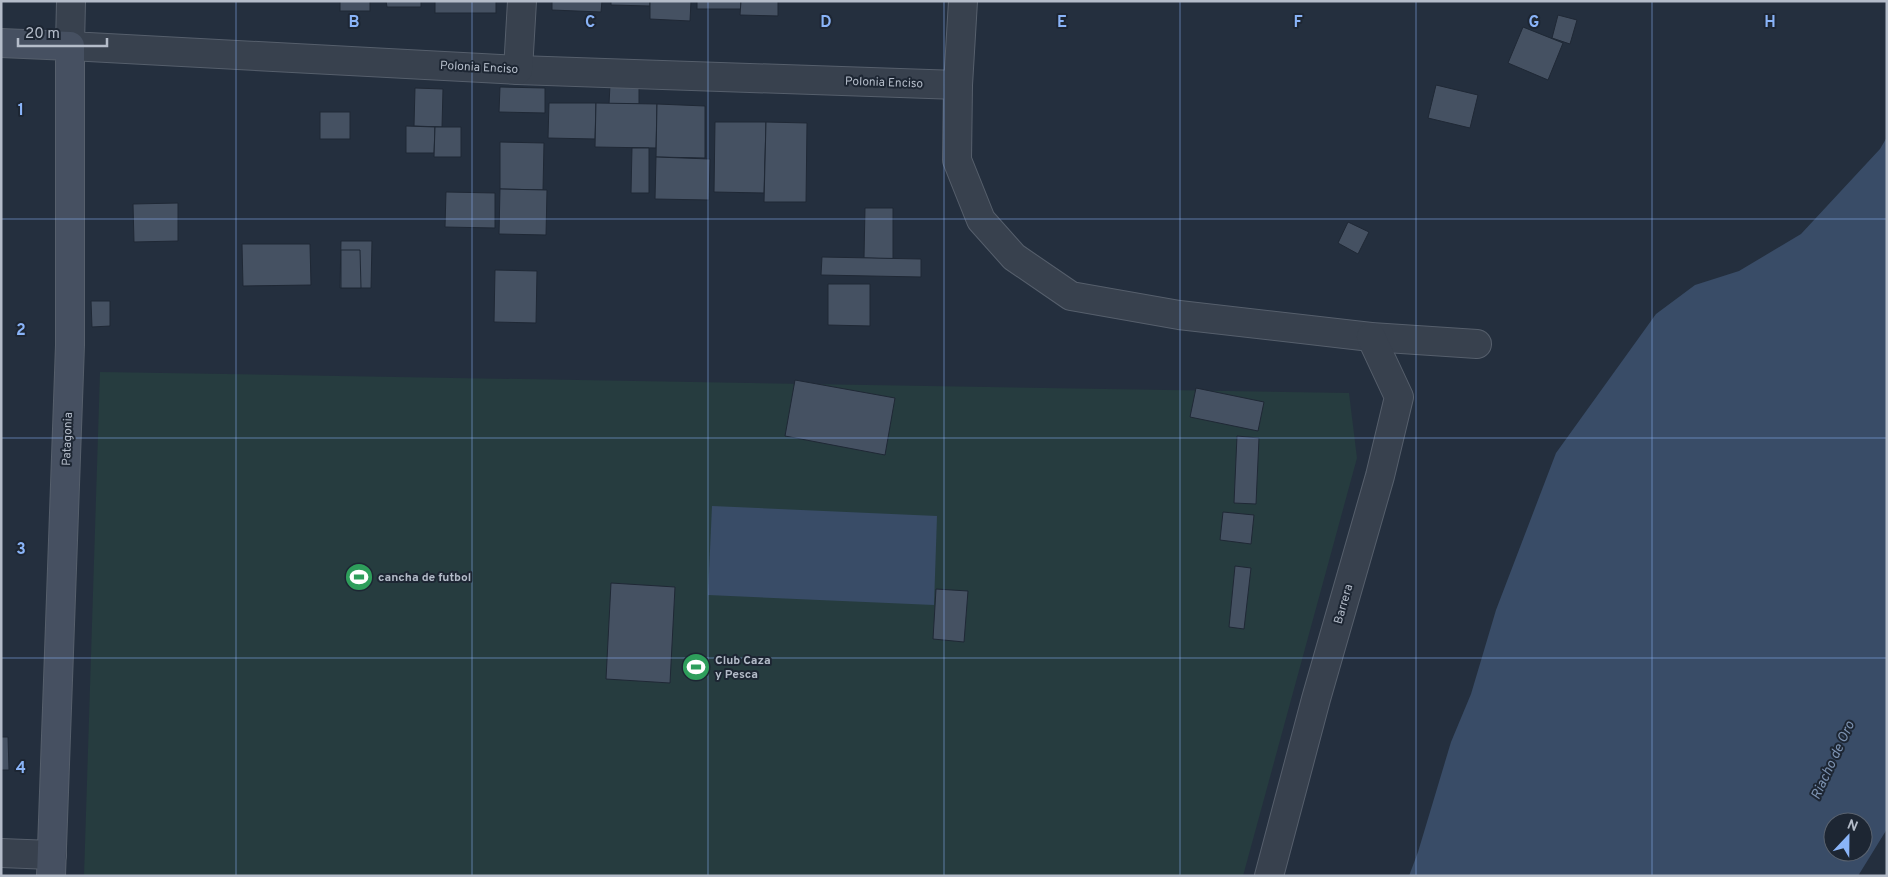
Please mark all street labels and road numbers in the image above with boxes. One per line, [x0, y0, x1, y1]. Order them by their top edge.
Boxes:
street label: Polonia Enciso [439, 58, 519, 78]
street label: Polonia Enciso [845, 74, 924, 92]
street label: Patagonia [59, 412, 77, 466]
street label: Barrera [1331, 582, 1357, 626]

